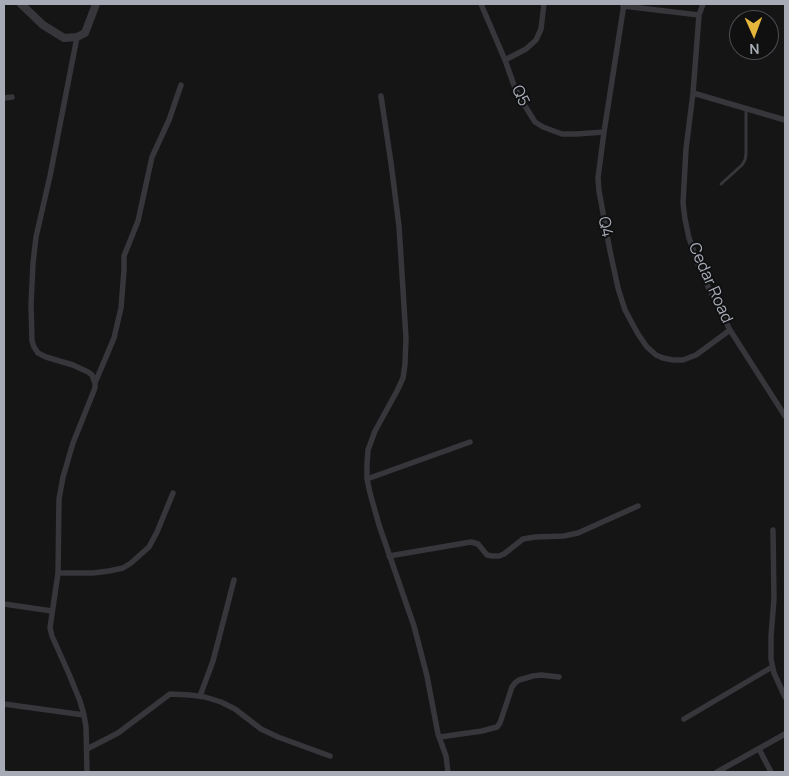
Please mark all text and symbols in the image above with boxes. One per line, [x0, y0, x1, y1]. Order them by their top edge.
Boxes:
north arrow [729, 10, 779, 60]
text: N [749, 40, 760, 59]
street label: Q5 [507, 82, 533, 110]
street label: Q4 [594, 215, 616, 239]
street label: Cedar Road [684, 240, 736, 326]

